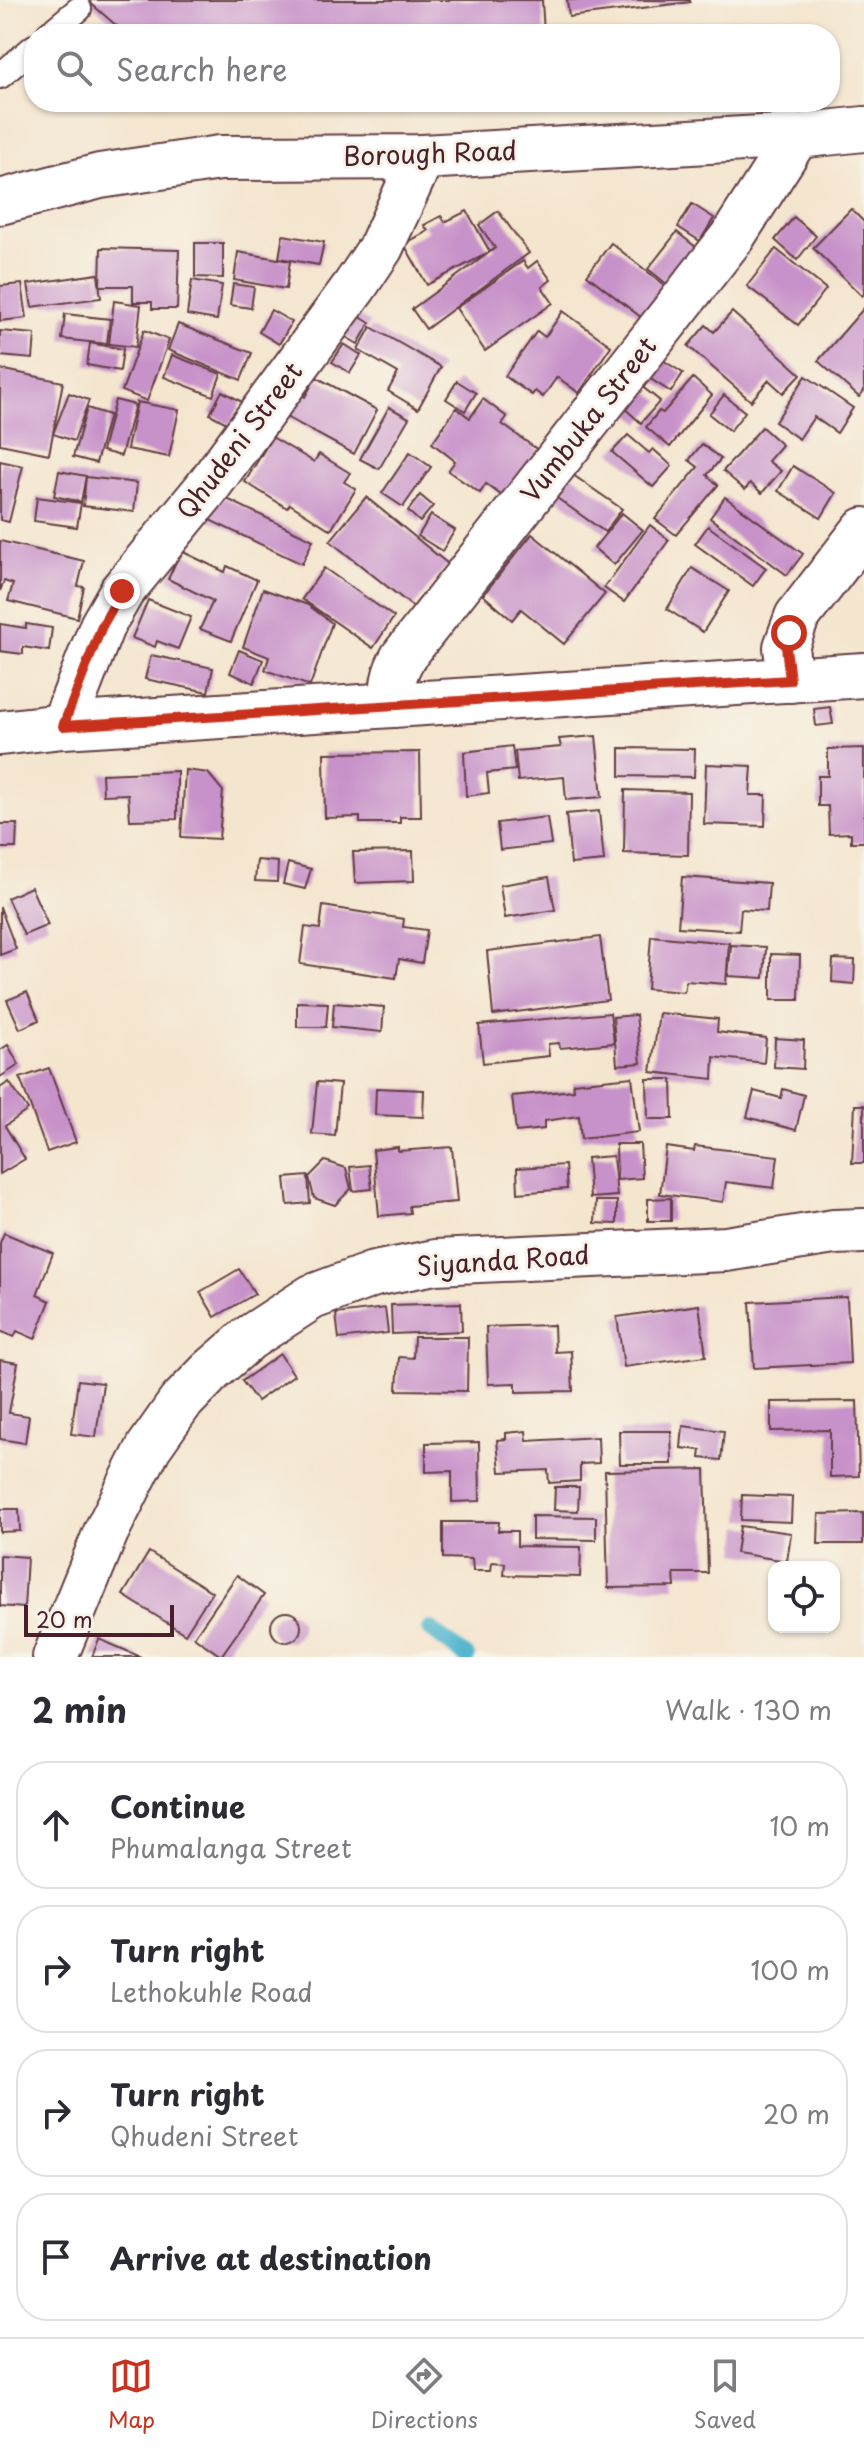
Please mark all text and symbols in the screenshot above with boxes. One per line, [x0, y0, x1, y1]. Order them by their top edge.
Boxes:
search box [24, 24, 840, 112]
icon: search [52, 46, 96, 90]
text: Search here [116, 46, 288, 91]
street label: Borough Road [342, 130, 517, 175]
street label: Vumbuka Street [510, 328, 665, 510]
street label: Qhudeni Street [167, 353, 311, 527]
route end [104, 573, 140, 609]
route start [771, 615, 807, 651]
street label: Siyanda Road [415, 1234, 591, 1285]
map controls [768, 1561, 840, 1633]
button: locate [768, 1561, 840, 1633]
scale bar [24, 1601, 174, 1637]
text: 20 m [36, 1602, 93, 1635]
text: 2 min [32, 1683, 127, 1735]
text: Walk · 130 m [665, 1690, 832, 1729]
text: Continue [110, 1783, 245, 1828]
icon: ahead [34, 1803, 78, 1847]
text: 10 m [769, 1806, 830, 1845]
text: Phumalanga Street [110, 1828, 352, 1867]
text: Turn right [110, 1927, 265, 1972]
icon: right [34, 1947, 78, 1991]
text: 100 m [750, 1950, 830, 1989]
text: Lethokuhle Road [110, 1972, 313, 2011]
text: Turn right [110, 2071, 265, 2116]
icon: right [34, 2091, 78, 2135]
text: 20 m [763, 2094, 830, 2133]
text: Qhudeni Street [110, 2116, 298, 2155]
icon: arrive [34, 2235, 78, 2279]
text: Arrive at destination [110, 2235, 432, 2280]
tab: Map [108, 2354, 155, 2435]
tab: Directions [371, 2354, 478, 2435]
tab: Saved [694, 2354, 756, 2435]

